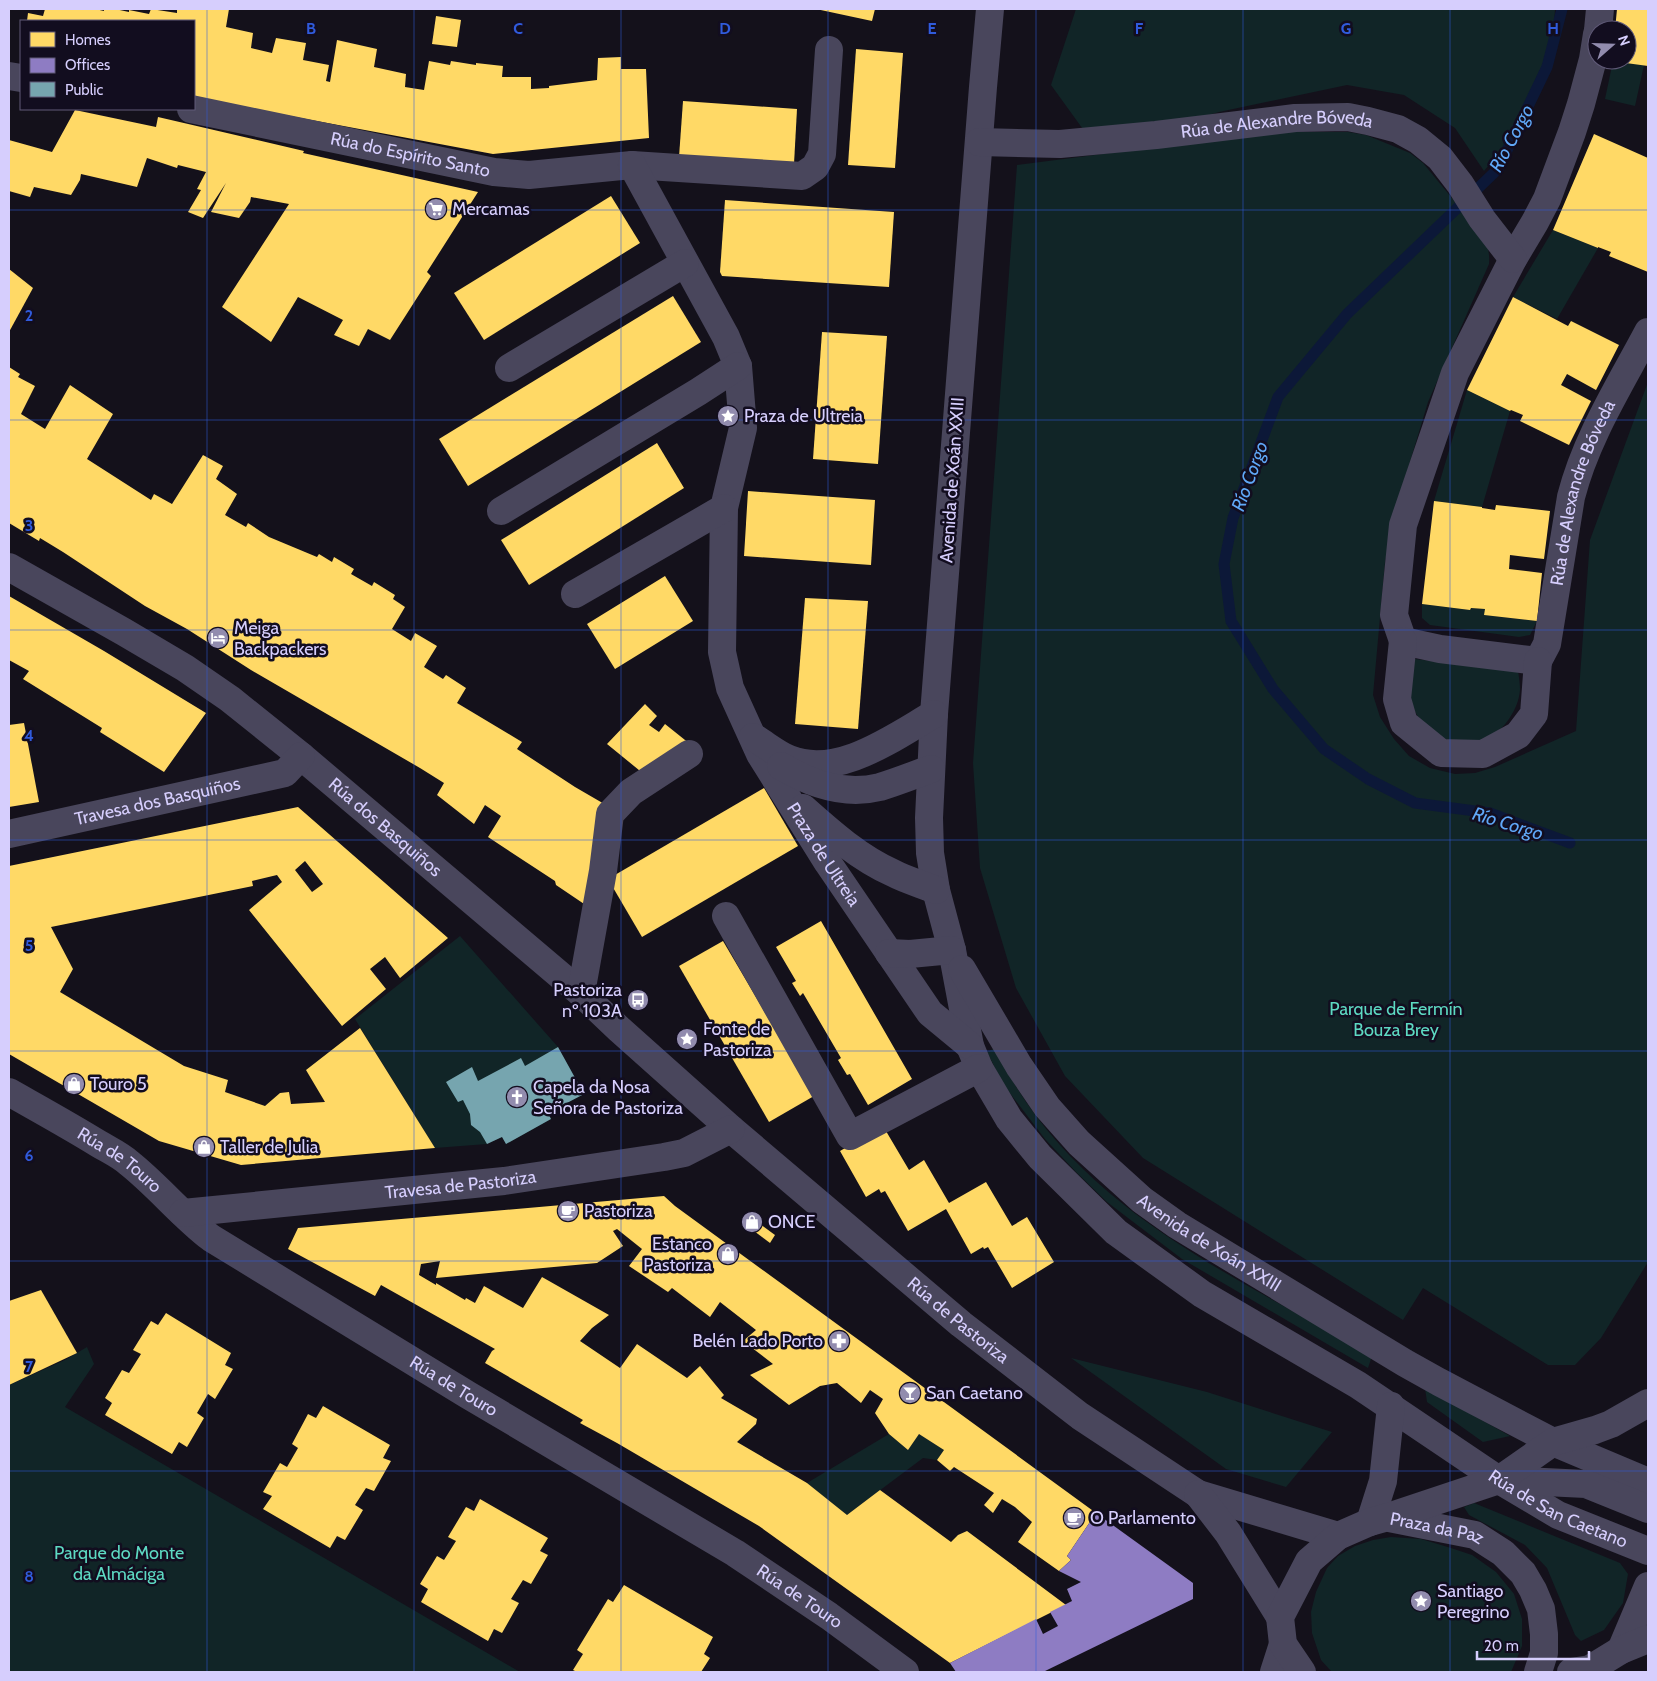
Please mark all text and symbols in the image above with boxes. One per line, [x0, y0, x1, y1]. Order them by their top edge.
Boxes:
text: B [306, 19, 316, 38]
text: C [513, 19, 523, 38]
text: D [719, 19, 731, 38]
text: E [927, 19, 937, 38]
text: F [1135, 19, 1144, 38]
text: G [1341, 19, 1351, 38]
text: H [1547, 19, 1559, 38]
legend [20, 20, 195, 110]
north arrow [1587, 20, 1637, 70]
text: Homes [65, 31, 111, 49]
text: N [1614, 33, 1634, 48]
text: Offices [65, 56, 110, 74]
text: Public [65, 81, 103, 99]
water label: Río Corgo [1484, 101, 1539, 176]
street label: Rúa de Alexandre Bóveda [1179, 106, 1376, 143]
street label: Rúa do Espírito Santo [329, 127, 492, 182]
supermarket icon: Mercamas [424, 197, 448, 221]
place label: Mercamas [452, 198, 530, 220]
text: 2 [25, 306, 33, 325]
street label: Avenida de Xoán XXIII [935, 396, 969, 564]
street label: Rúa de Alexandre Bóveda [1546, 396, 1620, 587]
place icon: Praza de Ultreia [716, 404, 740, 428]
place label: Praza de Ultreia [744, 405, 863, 427]
water label: Río Corgo [1226, 438, 1273, 514]
text: 3 [25, 516, 33, 535]
place label: Meiga Backpackers [234, 617, 327, 660]
hotel icon: Meiga Backpackers [206, 626, 230, 650]
text: 4 [24, 726, 34, 745]
street label: Travesa dos Basquiños [73, 772, 242, 830]
street label: Rúa dos Basquiños [324, 773, 446, 882]
street label: Praza de Ultreia [782, 798, 865, 911]
water label: Río Corgo [1470, 802, 1546, 845]
text: 5 [25, 936, 33, 955]
place label: Pastoriza nº 103A [553, 979, 622, 1022]
bus stop icon: Pastoriza nº 103A [626, 988, 650, 1012]
park label: Parque de Fermín Bouza Brey [1329, 998, 1463, 1041]
place label: Fonte de Pastoriza [703, 1018, 772, 1061]
place icon: Fonte de Pastoriza [675, 1027, 699, 1051]
shop icon: Touro 5 [62, 1072, 86, 1096]
place label: Touro 5 [90, 1073, 147, 1095]
place label: Capela da Nosa Señora de Pastoriza [533, 1076, 683, 1119]
church icon: Capela da Nosa Señora de Pastoriza [505, 1085, 529, 1109]
street label: Rúa de Touro [73, 1122, 166, 1198]
shop icon: Taller de Julia [192, 1135, 216, 1159]
place label: Taller de Julia [220, 1136, 319, 1158]
text: 6 [25, 1146, 34, 1165]
street label: Travesa de Pastoriza [384, 1165, 538, 1204]
street label: Avenida de Xoán XXIII [1133, 1189, 1285, 1296]
cafe icon: Pastoriza [556, 1199, 580, 1223]
place label: Pastoriza [584, 1200, 653, 1222]
shop icon: ONCE [740, 1210, 764, 1234]
place label: ONCE [768, 1211, 816, 1233]
place label: Estanco Pastoriza [643, 1233, 712, 1276]
shop icon: Estanco Pastoriza [716, 1242, 740, 1266]
street label: Rúa de Pastoriza [903, 1272, 1014, 1368]
pharmacy icon: Belén Lado Porto [827, 1329, 851, 1353]
place label: Belén Lado Porto [692, 1330, 823, 1352]
street label: Rúa de Touro [406, 1351, 502, 1421]
text: 7 [25, 1357, 34, 1376]
bar icon: San Caetano [898, 1381, 922, 1405]
place label: San Caetano [926, 1382, 1023, 1404]
street label: Rúa de San Caetano [1484, 1465, 1631, 1553]
cafe icon: O Parlamento [1062, 1506, 1086, 1530]
place label: O Parlamento [1090, 1507, 1196, 1529]
street label: Praza da Paz [1388, 1507, 1489, 1549]
park label: Parque do Monte da Almáciga [54, 1542, 184, 1585]
street label: Rúa de Touro [752, 1560, 847, 1633]
text: 8 [24, 1567, 34, 1586]
place label: Santiago Peregrino [1437, 1580, 1509, 1623]
place icon: Santiago Peregrino [1409, 1589, 1433, 1613]
scale bar [1477, 1628, 1590, 1660]
text: 20 m [1484, 1637, 1519, 1655]

